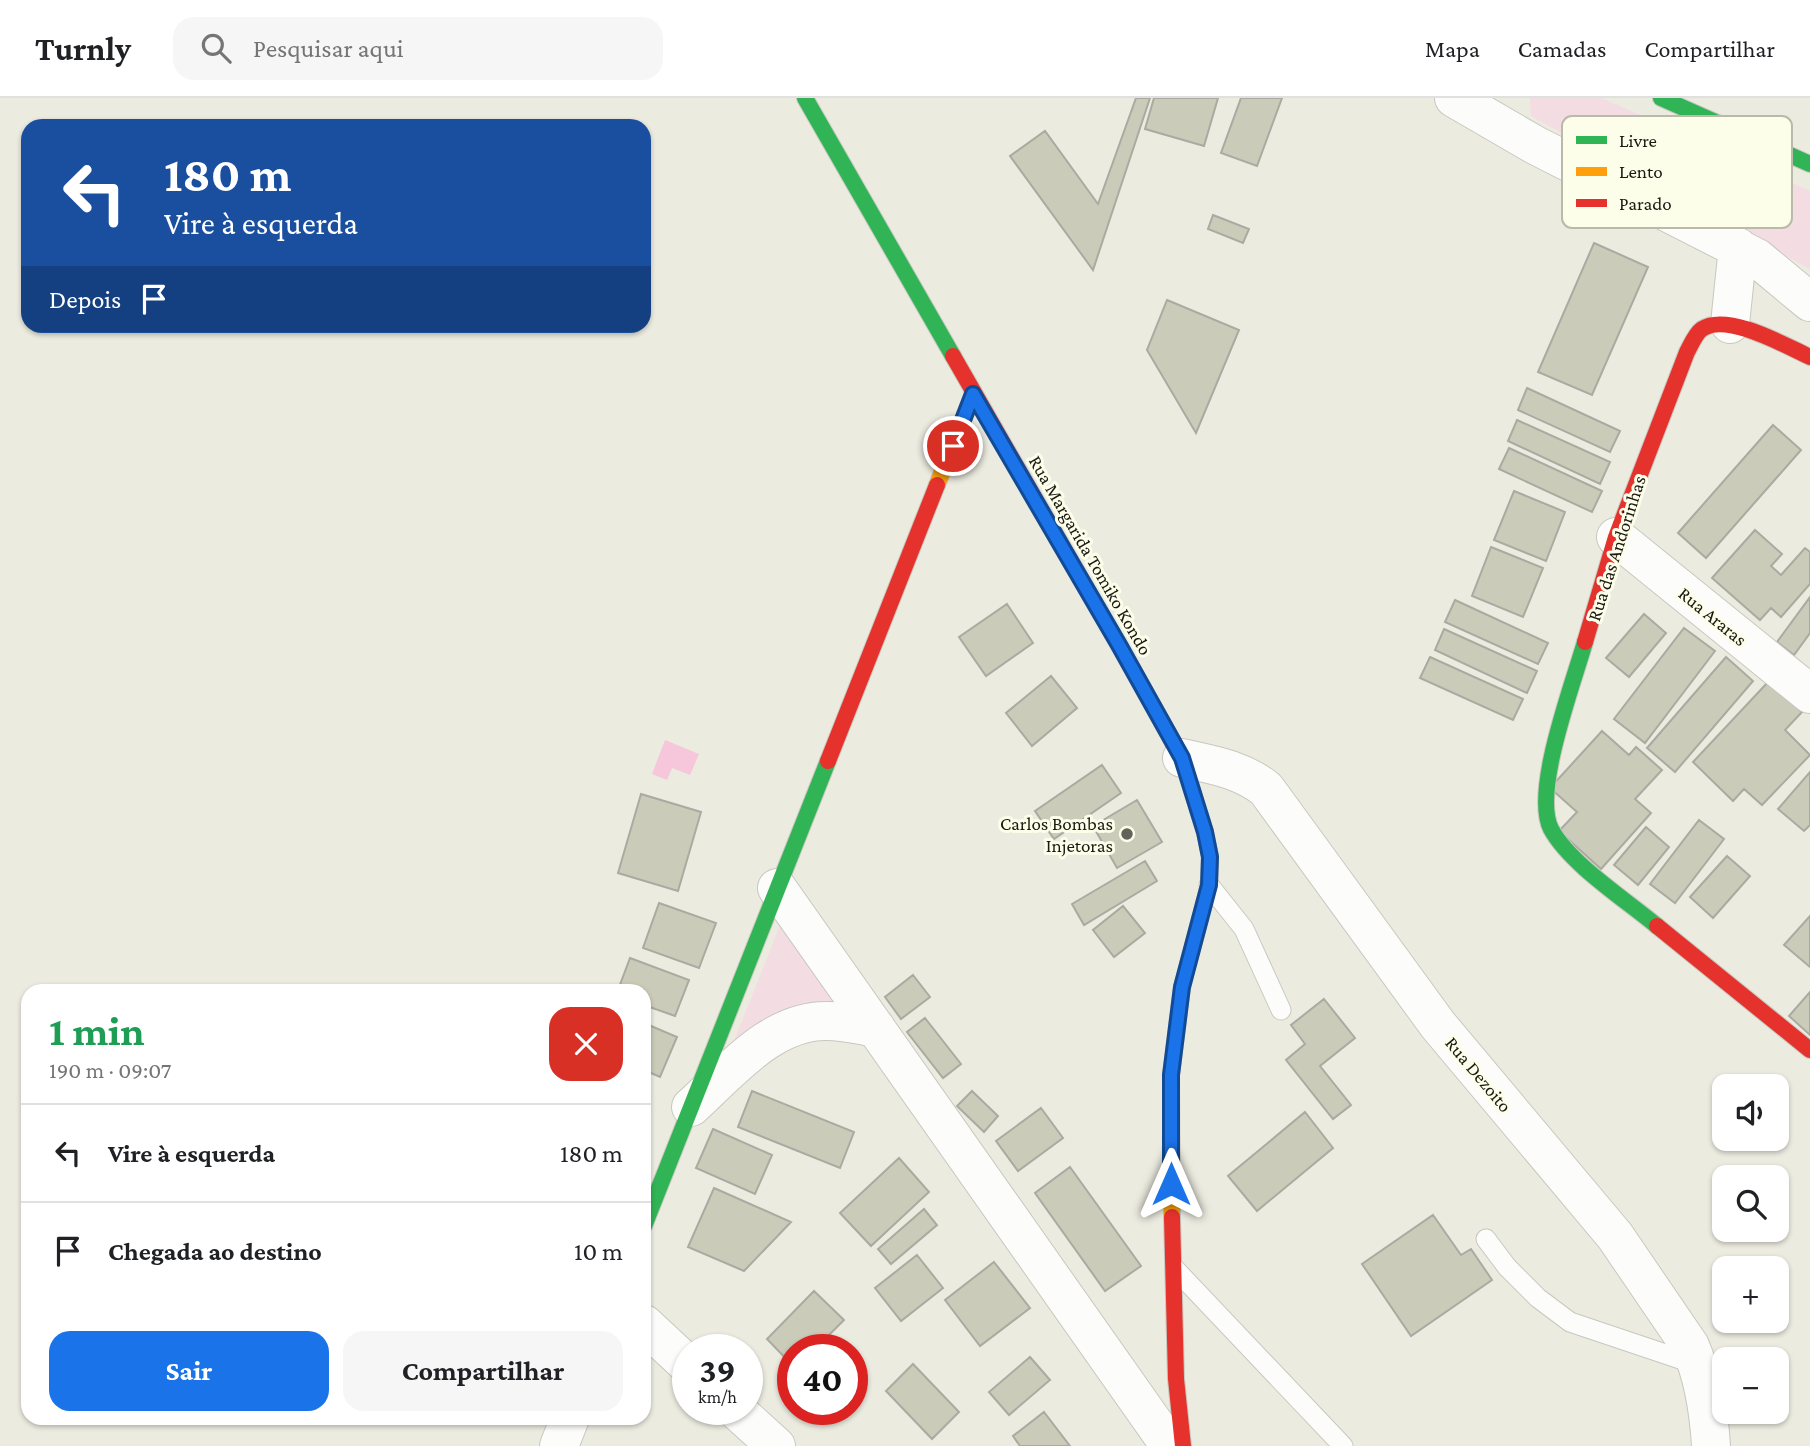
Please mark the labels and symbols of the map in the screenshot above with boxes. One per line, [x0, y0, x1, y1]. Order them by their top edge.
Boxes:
legend [1562, 116, 1792, 228]
text: Livre [1619, 130, 1657, 151]
text: Lento [1619, 161, 1663, 182]
text: Parado [1619, 193, 1672, 214]
pin [923, 416, 983, 476]
street label: Rua Margarida Tomiko Kondo [1025, 452, 1156, 659]
street label: Rua das Andorinhas [1583, 473, 1650, 623]
street label: Rua Araras [1674, 583, 1751, 650]
place label: Carlos Bombas Injetoras [1000, 813, 1113, 857]
marker: Carlos Bombas Injetoras [1119, 826, 1135, 842]
street label: Rua Dezoito [1441, 1032, 1516, 1116]
position arrow [1134, 1147, 1208, 1221]
speed limit sign: 40 [777, 1334, 868, 1425]

